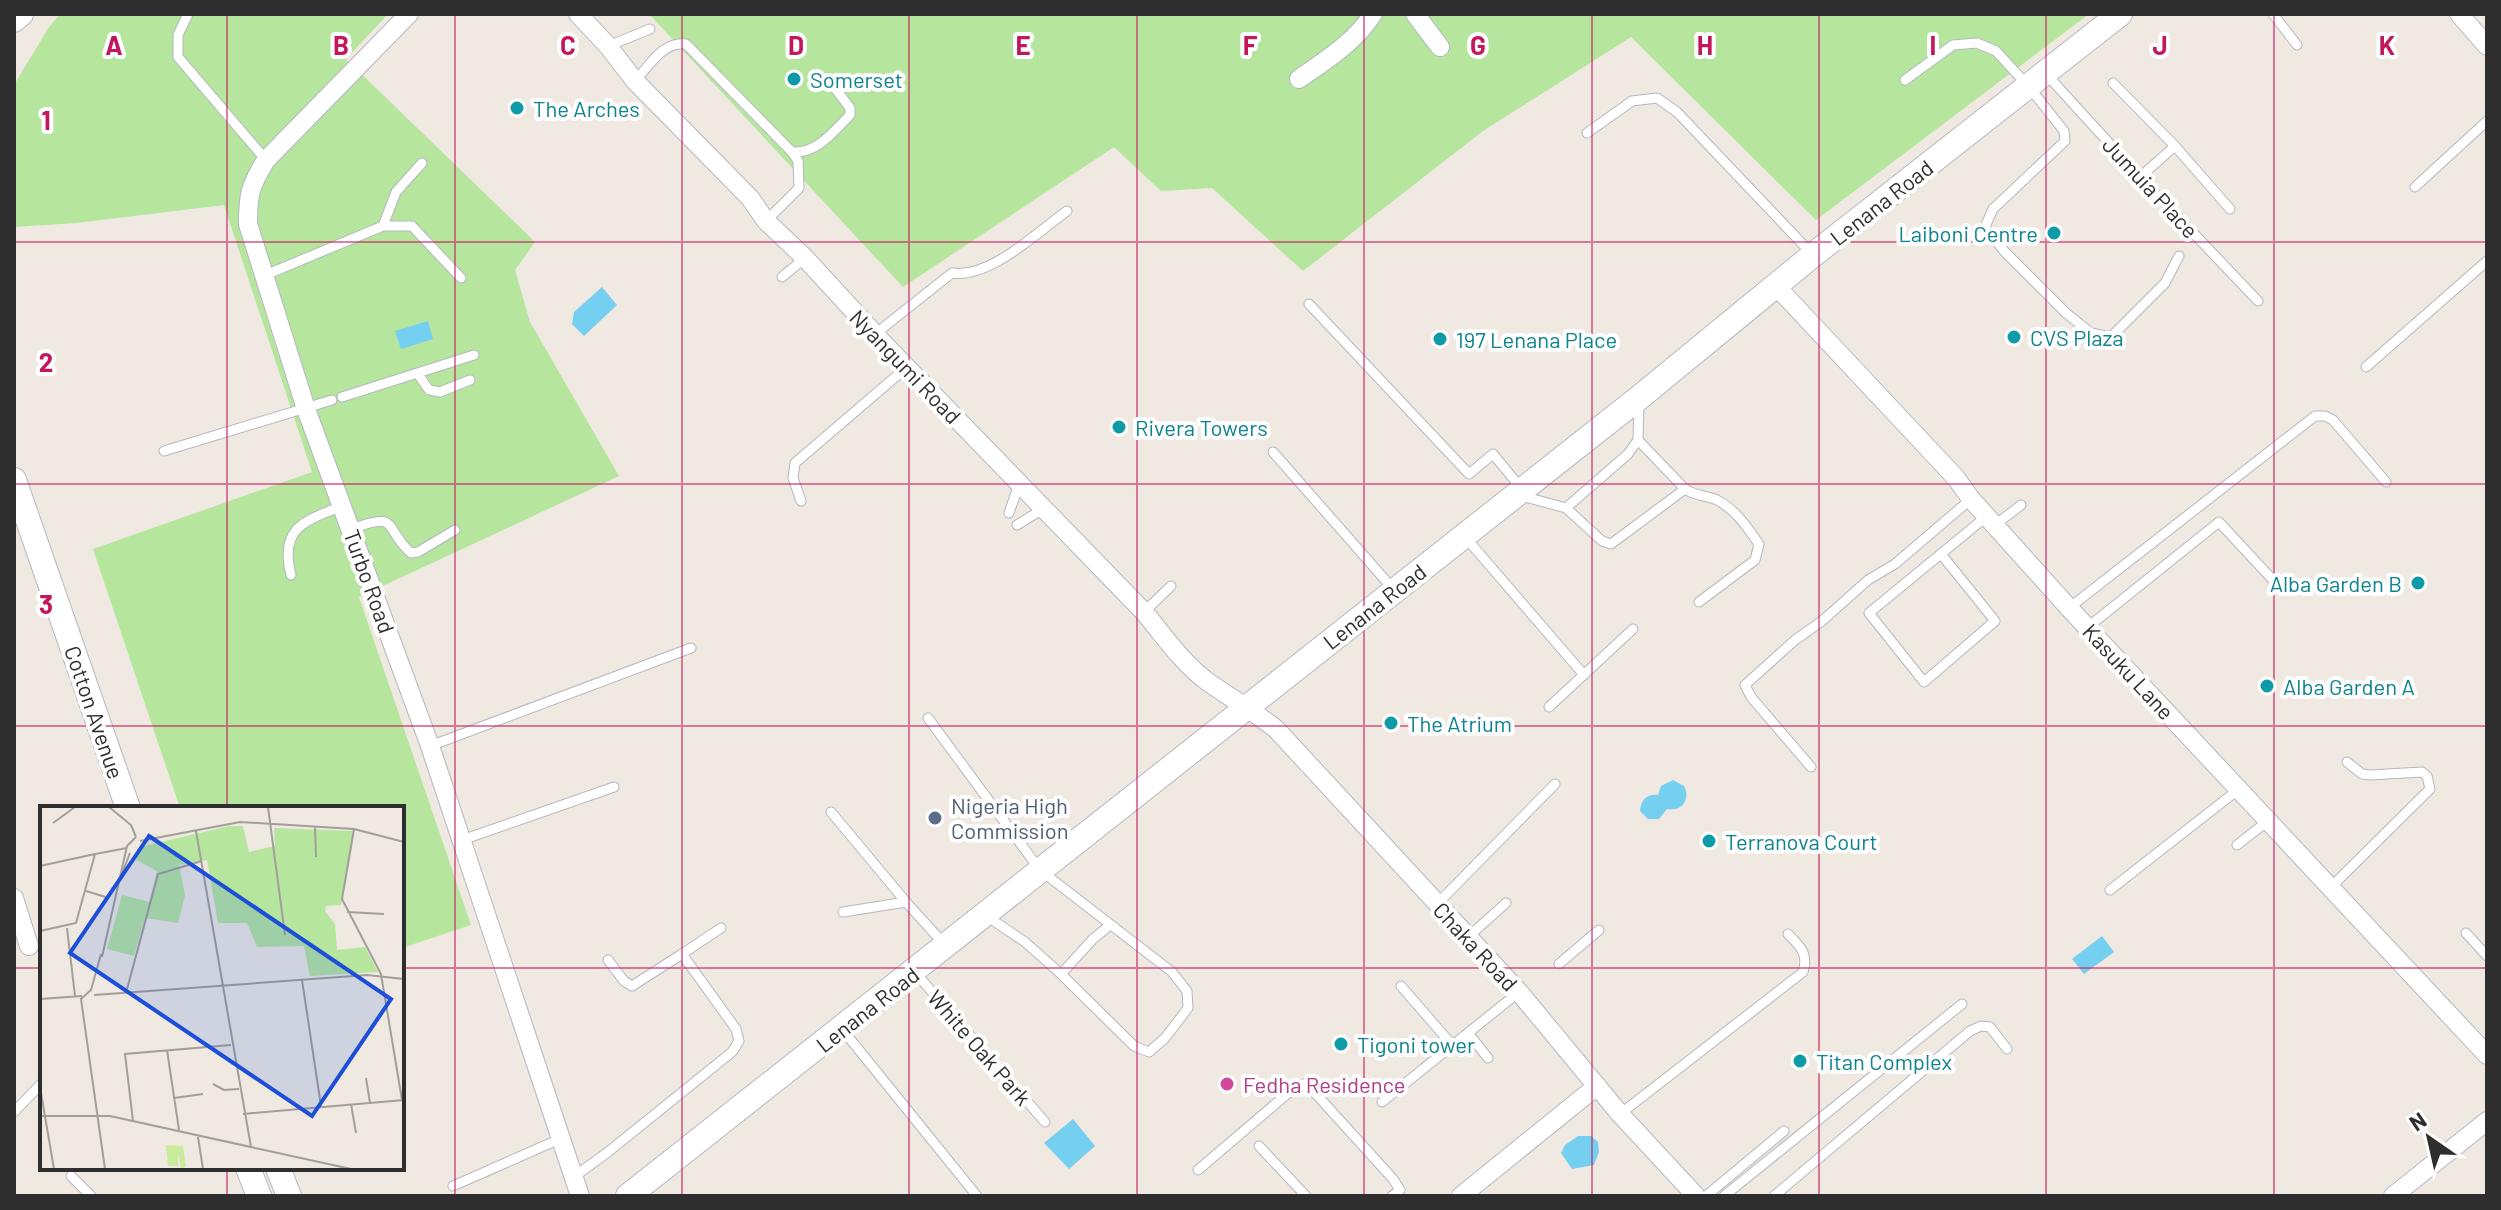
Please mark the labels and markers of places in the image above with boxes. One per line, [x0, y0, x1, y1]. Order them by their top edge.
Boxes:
place label: Somerset [810, 66, 903, 92]
marker: Somerset [785, 70, 803, 88]
place label: The Arches [533, 95, 640, 121]
marker: The Arches [508, 99, 526, 117]
place label: Laiboni Centre [1898, 220, 2038, 246]
marker: Laiboni Centre [2045, 224, 2063, 242]
place label: CVS Plaza [2030, 324, 2124, 350]
place label: 197 Lenana Place [1456, 326, 1617, 352]
marker: CVS Plaza [2005, 328, 2023, 346]
marker: 197 Lenana Place [1431, 330, 1449, 348]
place label: Rivera Towers [1135, 414, 1268, 440]
marker: Rivera Towers [1110, 418, 1128, 436]
place label: Alba Garden B [2270, 570, 2402, 596]
marker: Alba Garden B [2409, 574, 2427, 592]
place label: Alba Garden A [2283, 673, 2415, 699]
marker: Alba Garden A [2258, 677, 2276, 695]
place label: The Atrium [1407, 710, 1512, 736]
marker: The Atrium [1382, 714, 1400, 732]
place label: Nigeria High Commission [951, 792, 1069, 843]
marker: Nigeria High Commission [926, 809, 944, 827]
place label: Terranova Court [1725, 828, 1877, 854]
marker: Terranova Court [1700, 832, 1718, 850]
place label: Tigoni tower [1357, 1031, 1475, 1057]
marker: Tigoni tower [1332, 1035, 1350, 1053]
place label: Titan Complex [1816, 1048, 1952, 1074]
marker: Titan Complex [1791, 1052, 1809, 1070]
place label: Fedha Residence [1243, 1071, 1406, 1097]
marker: Fedha Residence [1218, 1075, 1236, 1093]

